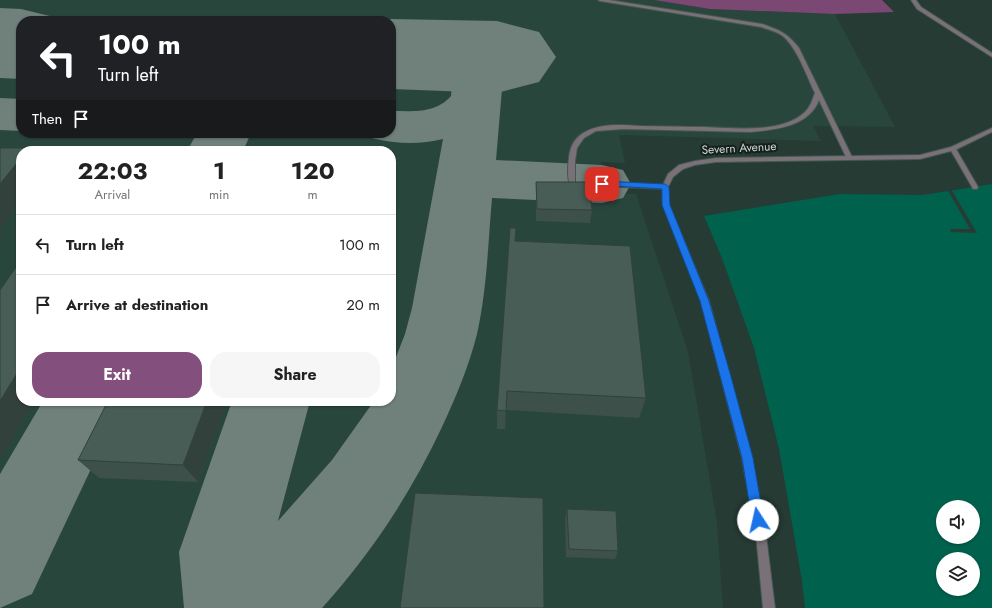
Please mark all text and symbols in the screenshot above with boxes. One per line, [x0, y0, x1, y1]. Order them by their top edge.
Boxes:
text: 100 m [98, 24, 181, 65]
icon: left [32, 32, 84, 84]
text: Turn left [98, 62, 158, 88]
text: Then [32, 108, 62, 130]
icon: arrive [70, 108, 92, 130]
street label: Severn Avenue [701, 137, 777, 159]
text: 22:03 [77, 153, 147, 188]
text: 1 [213, 153, 225, 188]
text: 120 [291, 153, 335, 188]
pin [585, 167, 619, 201]
icon: arrive [591, 173, 613, 195]
text: Arrival [95, 185, 130, 204]
text: min [209, 185, 229, 204]
text: m [308, 185, 318, 204]
icon: left [32, 234, 54, 256]
text: Turn left [66, 234, 124, 256]
text: 100 m [339, 234, 380, 256]
icon: arrive [32, 294, 54, 316]
text: Arrive at destination [66, 294, 208, 316]
text: 20 m [346, 294, 380, 316]
button: Exit [32, 352, 202, 398]
button: Share [210, 352, 380, 398]
position arrow [737, 499, 779, 541]
map controls [936, 500, 980, 596]
button: sound [936, 500, 980, 544]
button: layers [936, 552, 980, 596]

